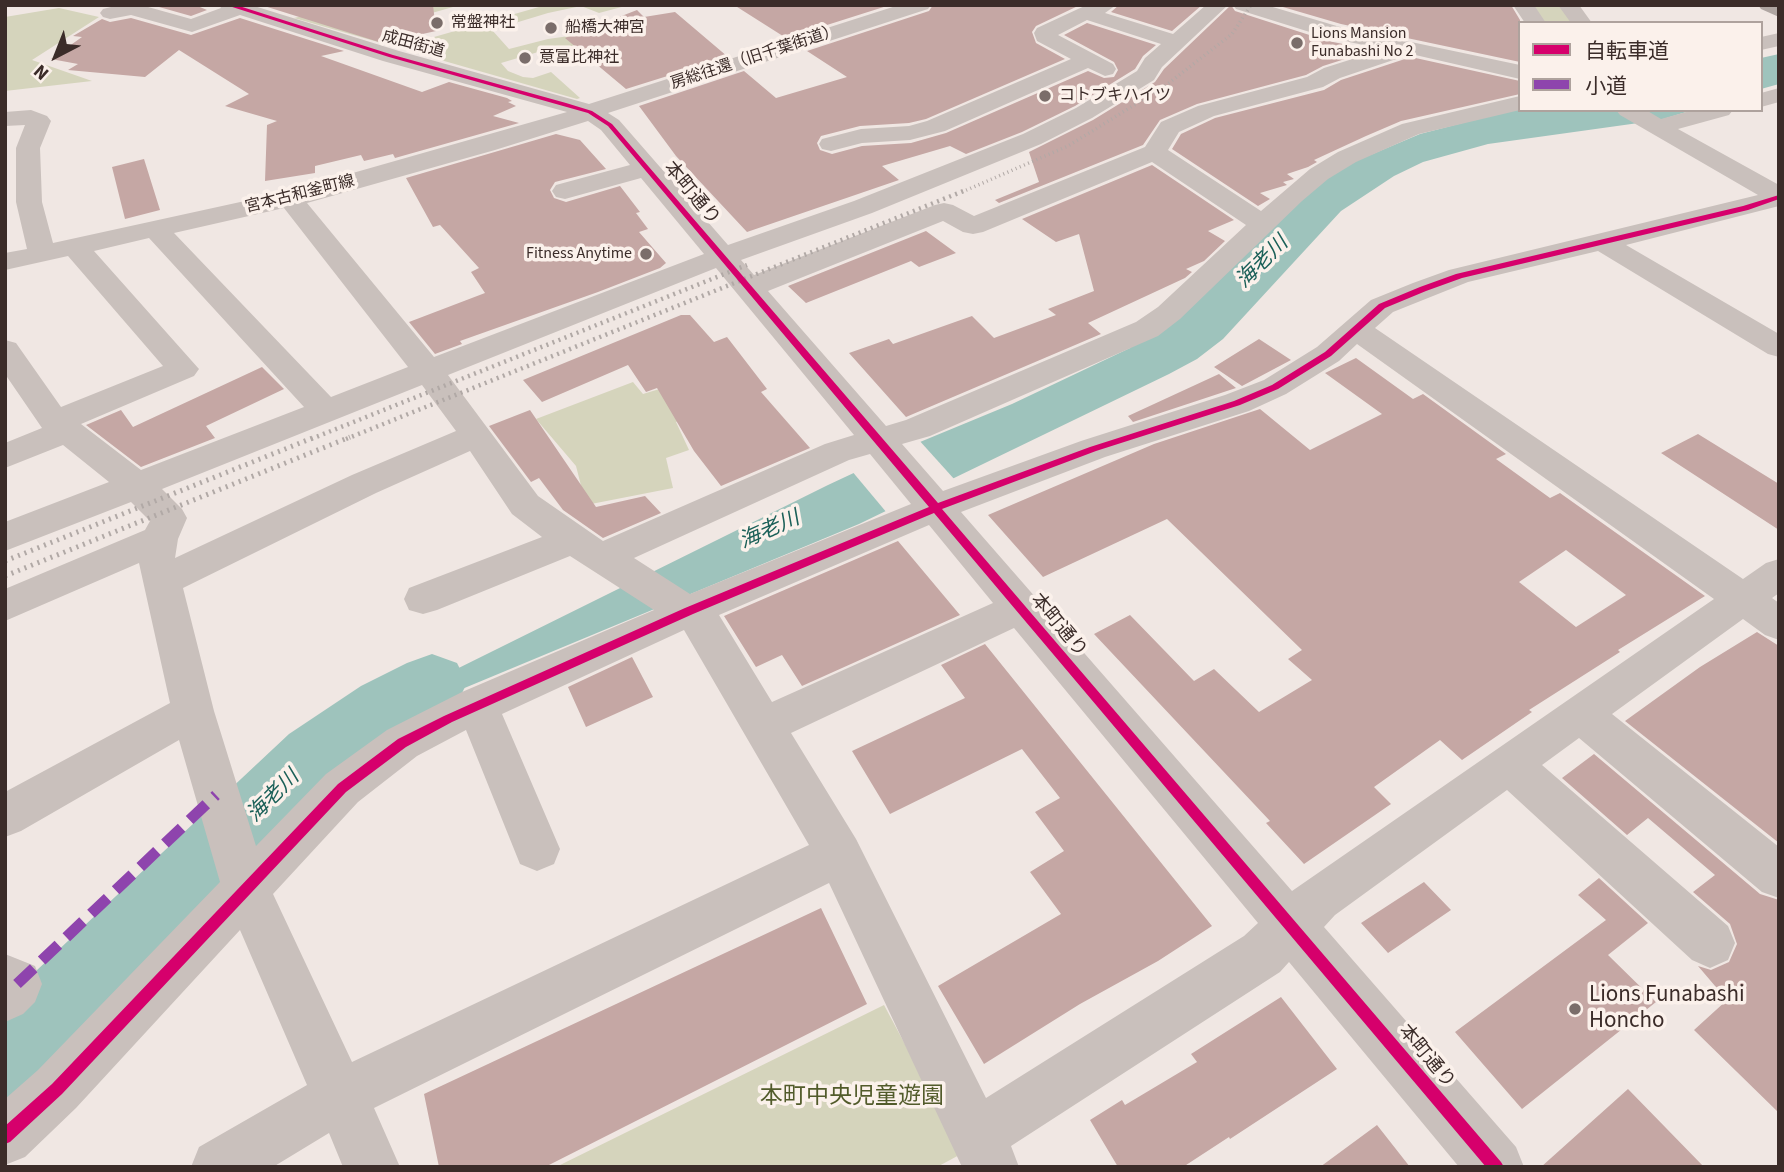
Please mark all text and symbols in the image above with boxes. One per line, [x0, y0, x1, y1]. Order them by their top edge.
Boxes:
place label: 常盤神社 [451, 13, 515, 33]
marker: 常盤神社 [429, 15, 445, 31]
place label: 船橋大神宮 [565, 18, 645, 38]
marker: 船橋大神宮 [543, 20, 559, 36]
north arrow [21, 21, 91, 91]
legend [1518, 21, 1763, 112]
street label: 房総往還（旧千葉街道） [668, 22, 842, 94]
place label: Lions Mansion Funabashi No 2 [1311, 24, 1414, 62]
street label: 成田街道 [380, 27, 446, 63]
marker: Lions Mansion Funabashi No 2 [1289, 35, 1305, 51]
text: 自転車道 [1585, 36, 1669, 66]
place label: 意富比神社 [539, 48, 619, 68]
marker: 意富比神社 [517, 50, 533, 66]
text: N [28, 58, 55, 86]
text: 小道 [1585, 71, 1627, 101]
place label: コトブキハイツ [1059, 86, 1171, 106]
marker: コトブキハイツ [1037, 88, 1053, 104]
street label: 本町通り [658, 158, 724, 230]
street label: 宮本古和釜町線 [243, 172, 357, 218]
water label: 海老川 [1232, 232, 1294, 294]
place label: Fitness Anytime [526, 244, 632, 264]
marker: Fitness Anytime [638, 246, 654, 262]
water label: 海老川 [736, 507, 804, 555]
street label: 本町通り [1025, 590, 1091, 662]
water label: 海老川 [243, 766, 305, 828]
place label: Lions Funabashi Honcho [1589, 982, 1745, 1036]
marker: Lions Funabashi Honcho [1567, 1001, 1583, 1017]
street label: 本町通り [1393, 1021, 1459, 1093]
park label: 本町中央児童遊園 [760, 1084, 944, 1112]

